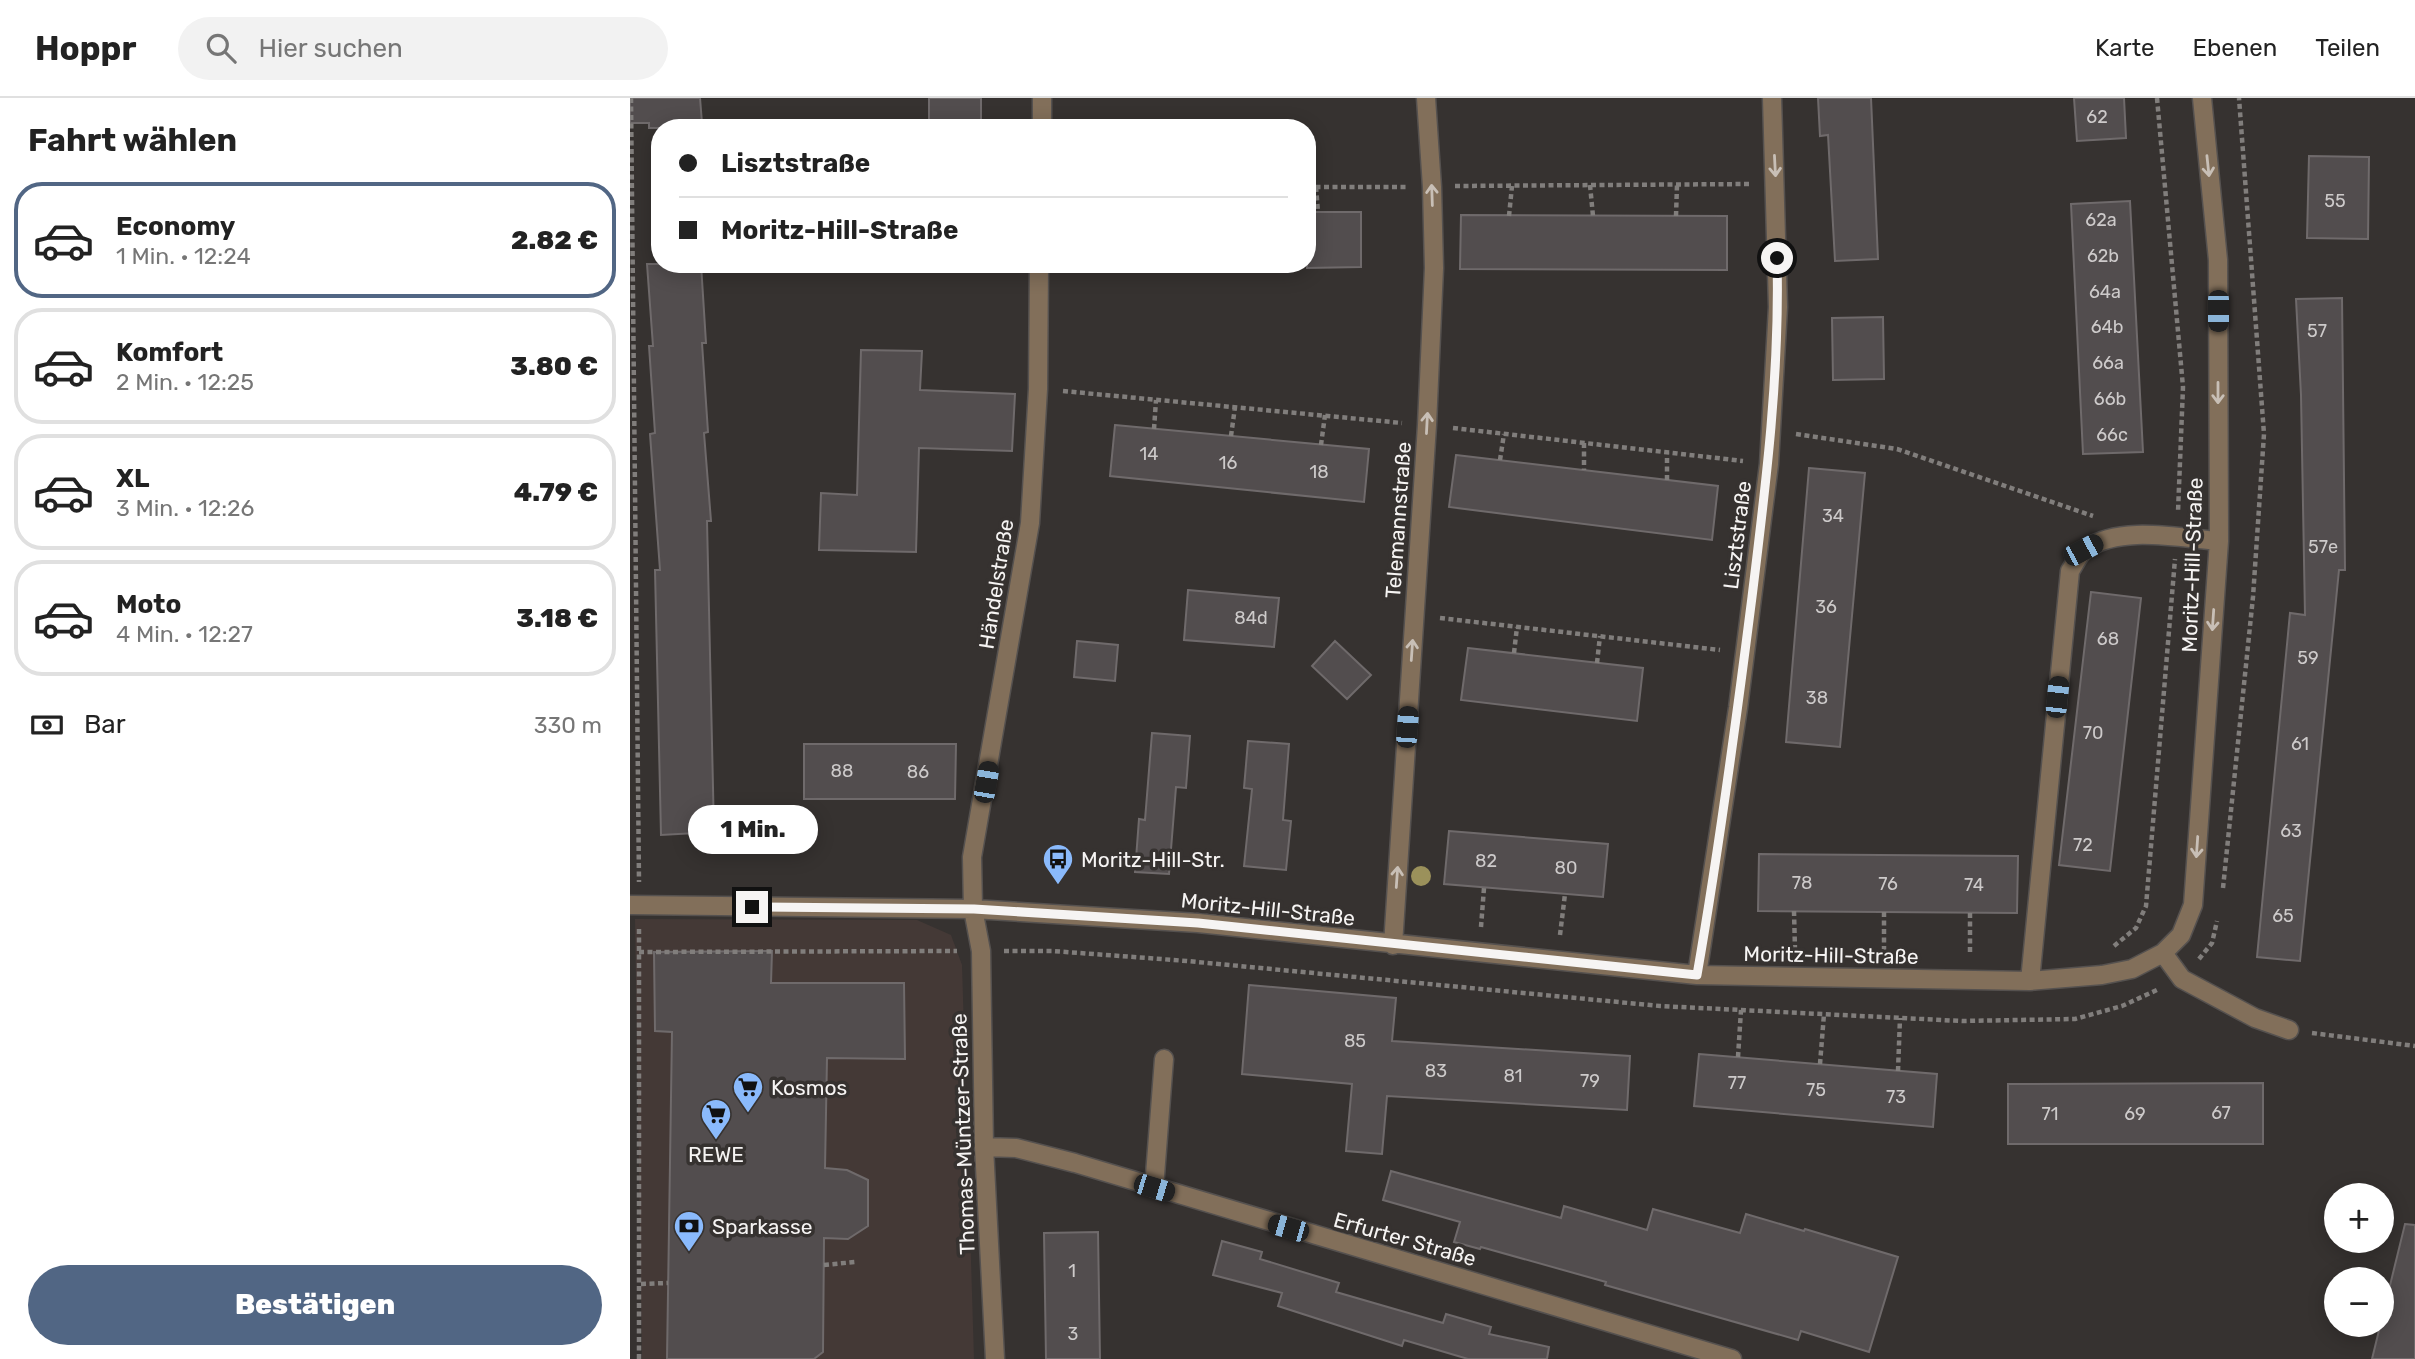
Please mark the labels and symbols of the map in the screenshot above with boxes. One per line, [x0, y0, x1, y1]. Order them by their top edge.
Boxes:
house number: 62 [2086, 106, 2108, 128]
one-way arrow [1768, 154, 1781, 177]
one-way arrow [2202, 154, 2215, 177]
one-way arrow [1425, 184, 1439, 207]
house number: 55 [2324, 190, 2346, 212]
house number: 62a [2085, 209, 2117, 231]
route start [1761, 242, 1793, 274]
house number: 62b [2087, 245, 2119, 267]
house number: 64a [2089, 281, 2121, 303]
car [2208, 290, 2229, 332]
house number: 64b [2091, 316, 2123, 338]
house number: 57 [2307, 320, 2327, 342]
house number: 66a [2092, 352, 2124, 374]
one-way arrow [2211, 381, 2225, 404]
house number: 66b [2094, 388, 2126, 410]
one-way arrow [1421, 412, 1434, 434]
house number: 66c [2096, 424, 2128, 446]
street label: Telemannstraße [1380, 441, 1416, 599]
house number: 14 [1140, 443, 1158, 465]
house number: 16 [1219, 452, 1237, 474]
house number: 18 [1309, 461, 1329, 483]
street label: Moritz-Hill-Straße [2176, 477, 2208, 653]
street label: Lisztstraße [1718, 479, 1756, 591]
house number: 34 [1822, 505, 1844, 527]
street label: Händelstraße [973, 517, 1019, 651]
car [2060, 531, 2107, 569]
house number: 57e [2308, 536, 2338, 558]
house number: 36 [1815, 596, 1837, 618]
house number: 84d [1234, 607, 1268, 629]
one-way arrow [2206, 608, 2219, 631]
house number: 68 [2097, 628, 2119, 650]
one-way arrow [1406, 638, 1419, 661]
house number: 59 [2297, 647, 2319, 669]
car [2045, 675, 2070, 719]
house number: 38 [1806, 687, 1828, 709]
car [1396, 705, 1419, 749]
house number: 70 [2083, 722, 2103, 744]
house number: 61 [2291, 733, 2309, 755]
car [973, 759, 1000, 805]
house number: 88 [831, 760, 853, 782]
house number: 86 [907, 761, 929, 783]
callout: 1 Min. [687, 806, 817, 854]
house number: 63 [2280, 820, 2302, 842]
house number: 72 [2073, 834, 2093, 856]
one-way arrow [2190, 835, 2203, 858]
bus stop icon: Moritz-Hill-Str. [1041, 842, 1075, 886]
place label: Moritz-Hill-Str. [1081, 847, 1225, 872]
house number: 82 [1475, 850, 1497, 872]
house number: 80 [1555, 857, 1577, 879]
one-way arrow [1391, 866, 1404, 888]
house number: 78 [1792, 872, 1812, 894]
house number: 76 [1878, 873, 1898, 895]
house number: 74 [1964, 874, 1984, 896]
street label: Moritz-Hill-Straße [1180, 887, 1356, 931]
route end [736, 891, 768, 923]
house number: 65 [2272, 905, 2294, 927]
street label: Moritz-Hill-Straße [1743, 941, 1919, 969]
street label: Thomas-Müntzer-Straße [946, 1013, 980, 1255]
house number: 85 [1344, 1030, 1366, 1052]
house number: 83 [1425, 1060, 1447, 1082]
house number: 81 [1503, 1065, 1523, 1087]
supermarket icon: Kosmos [731, 1070, 765, 1114]
house number: 79 [1580, 1070, 1600, 1092]
house number: 77 [1728, 1072, 1746, 1094]
place label: Kosmos [771, 1075, 847, 1100]
house number: 75 [1806, 1079, 1826, 1101]
house number: 73 [1886, 1086, 1906, 1108]
supermarket icon: REWE [699, 1097, 733, 1141]
house number: 67 [2211, 1102, 2231, 1124]
house number: 71 [2042, 1103, 2058, 1125]
house number: 69 [2124, 1103, 2146, 1125]
place label: REWE [688, 1142, 744, 1167]
car [1131, 1172, 1178, 1204]
street label: Erfurter Straße [1331, 1207, 1479, 1271]
bank icon: Sparkasse [672, 1209, 706, 1253]
car [1265, 1212, 1312, 1244]
place label: Sparkasse [712, 1214, 813, 1239]
house number: 1 [1068, 1260, 1076, 1282]
house number: 3 [1068, 1323, 1078, 1345]

